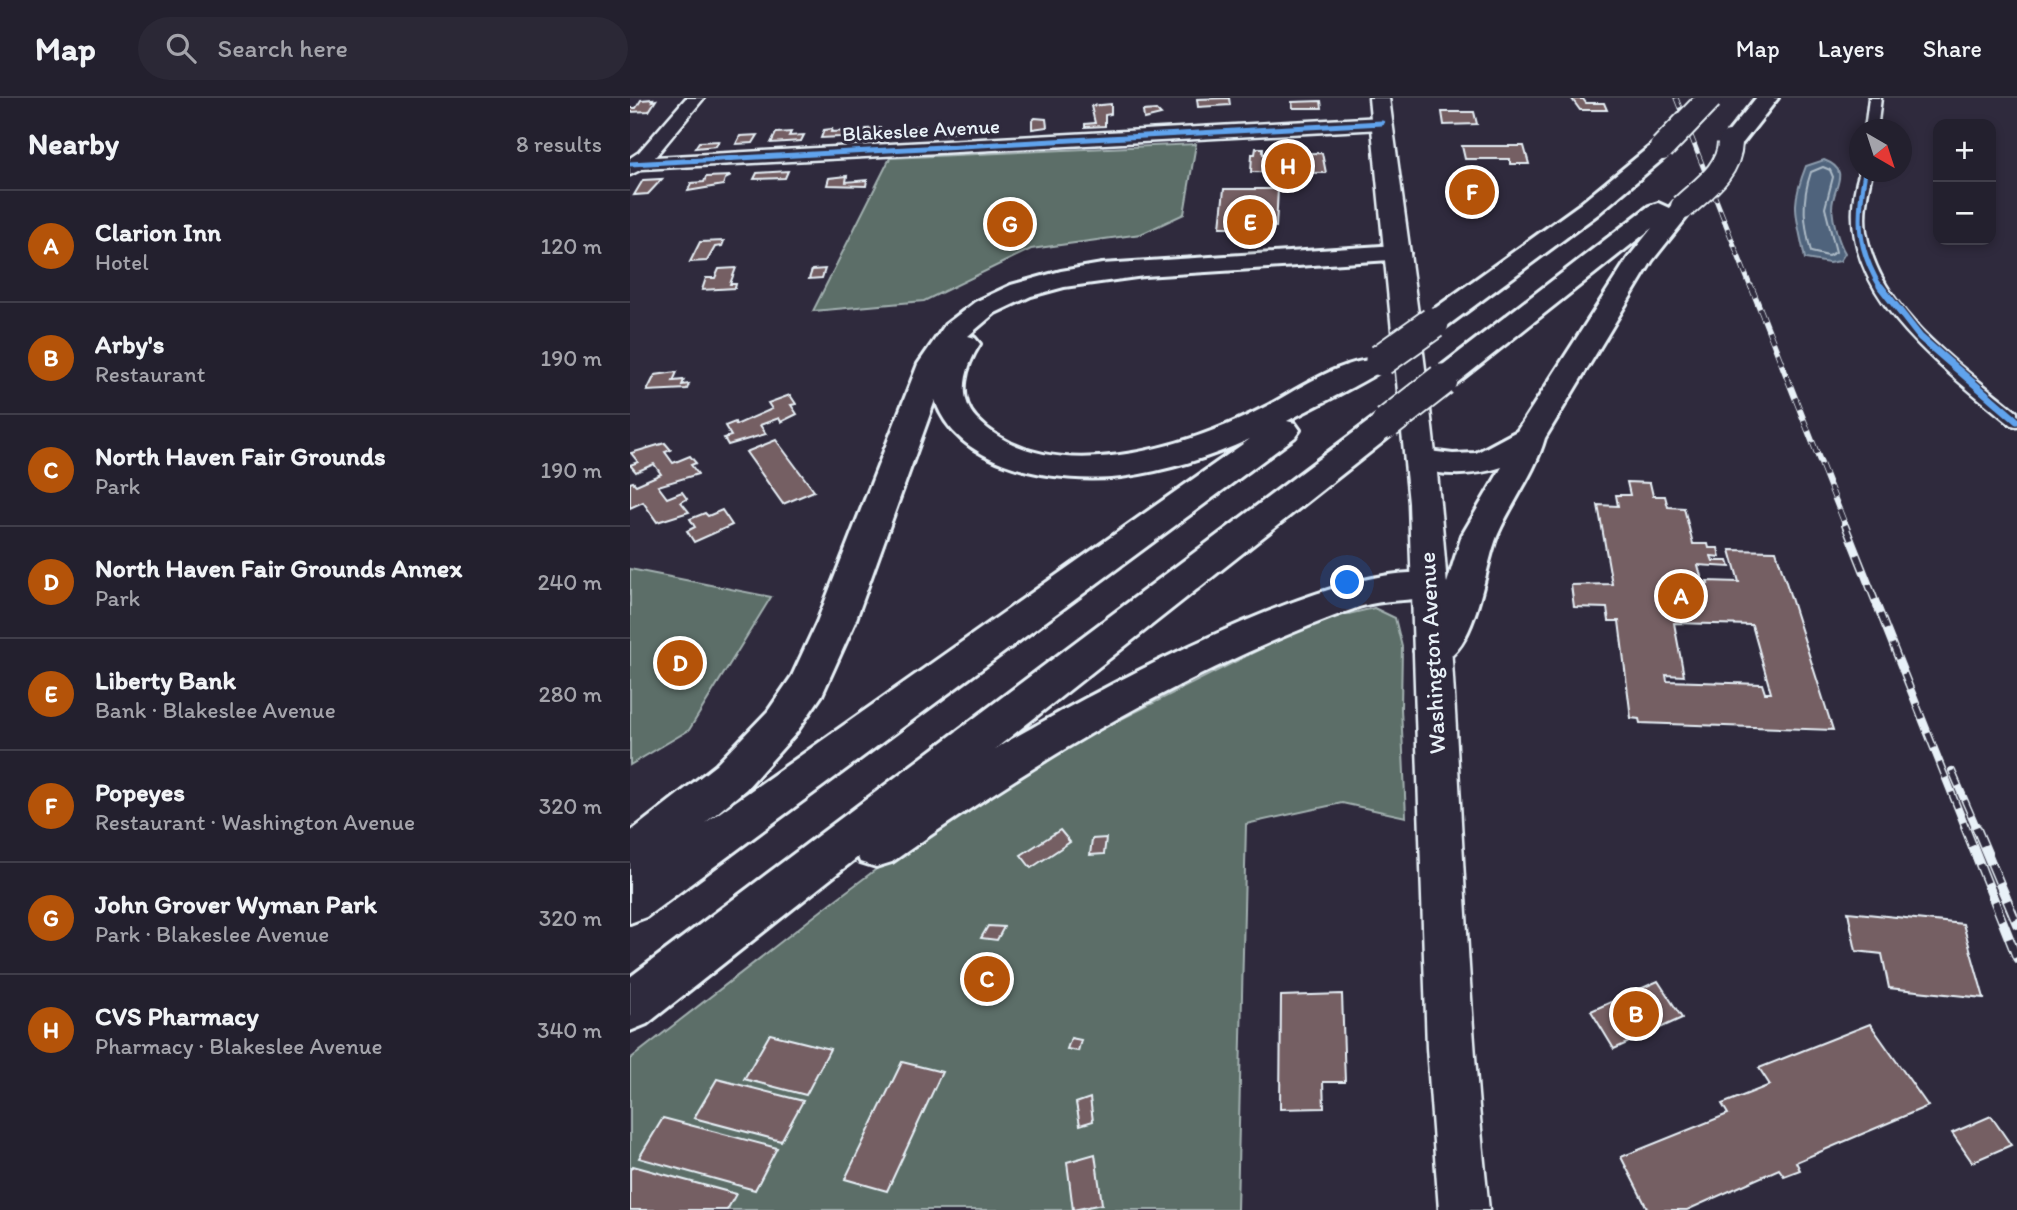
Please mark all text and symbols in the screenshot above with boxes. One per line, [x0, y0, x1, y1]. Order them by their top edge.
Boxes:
search box [138, 17, 628, 80]
text: Map [35, 29, 96, 68]
icon: search [162, 29, 200, 67]
text: Search here [218, 32, 348, 64]
text: Map [1736, 34, 1780, 63]
text: Layers [1818, 34, 1885, 63]
text: Share [1923, 34, 1982, 63]
street label: Blakeslee Avenue [841, 113, 1001, 146]
north arrow [1849, 119, 1912, 182]
map controls [1933, 119, 1996, 245]
button: + [1933, 119, 1996, 182]
text: Nearby [28, 125, 119, 162]
text: 8 results [516, 130, 602, 158]
pin: H [1265, 140, 1311, 192]
pin: F [1449, 166, 1495, 218]
button: − [1933, 182, 1996, 245]
pin: E [1227, 196, 1273, 248]
pin: G [987, 198, 1033, 250]
text: Clarion Inn [95, 216, 221, 248]
text: A [44, 232, 58, 260]
text: 120 m [541, 232, 602, 260]
text: Hotel [95, 248, 149, 276]
text: Arby's [95, 328, 164, 360]
text: B [44, 344, 58, 372]
text: 190 m [541, 344, 602, 372]
text: Restaurant [95, 360, 205, 388]
text: North Haven Fair Grounds [95, 440, 386, 472]
text: C [44, 456, 58, 484]
text: 190 m [541, 456, 602, 484]
text: Park [95, 472, 140, 500]
street label: Washington Avenue [1412, 551, 1451, 755]
text: North Haven Fair Grounds Annex [95, 552, 462, 584]
your location [1330, 565, 1364, 599]
text: D [43, 568, 59, 596]
text: 240 m [537, 568, 602, 596]
pin: A [1658, 570, 1704, 622]
text: Park [95, 584, 140, 612]
pin: D [657, 637, 703, 689]
text: Liberty Bank [95, 664, 236, 696]
text: E [45, 680, 57, 708]
text: 280 m [539, 680, 602, 708]
text: Bank · Blakeslee Avenue [95, 696, 336, 724]
text: Popeyes [95, 776, 185, 808]
text: F [45, 792, 57, 820]
text: 320 m [539, 792, 602, 820]
text: Restaurant · Washington Avenue [95, 808, 415, 836]
text: John Grover Wyman Park [95, 888, 377, 920]
text: G [43, 904, 59, 932]
text: 320 m [539, 904, 602, 932]
text: Park · Blakeslee Avenue [95, 920, 329, 948]
pin: C [964, 953, 1010, 1005]
pin: B [1613, 988, 1659, 1040]
text: CVS Pharmacy [95, 1000, 259, 1032]
text: H [43, 1016, 59, 1044]
text: 340 m [537, 1016, 602, 1044]
text: Pharmacy · Blakeslee Avenue [95, 1032, 382, 1060]

